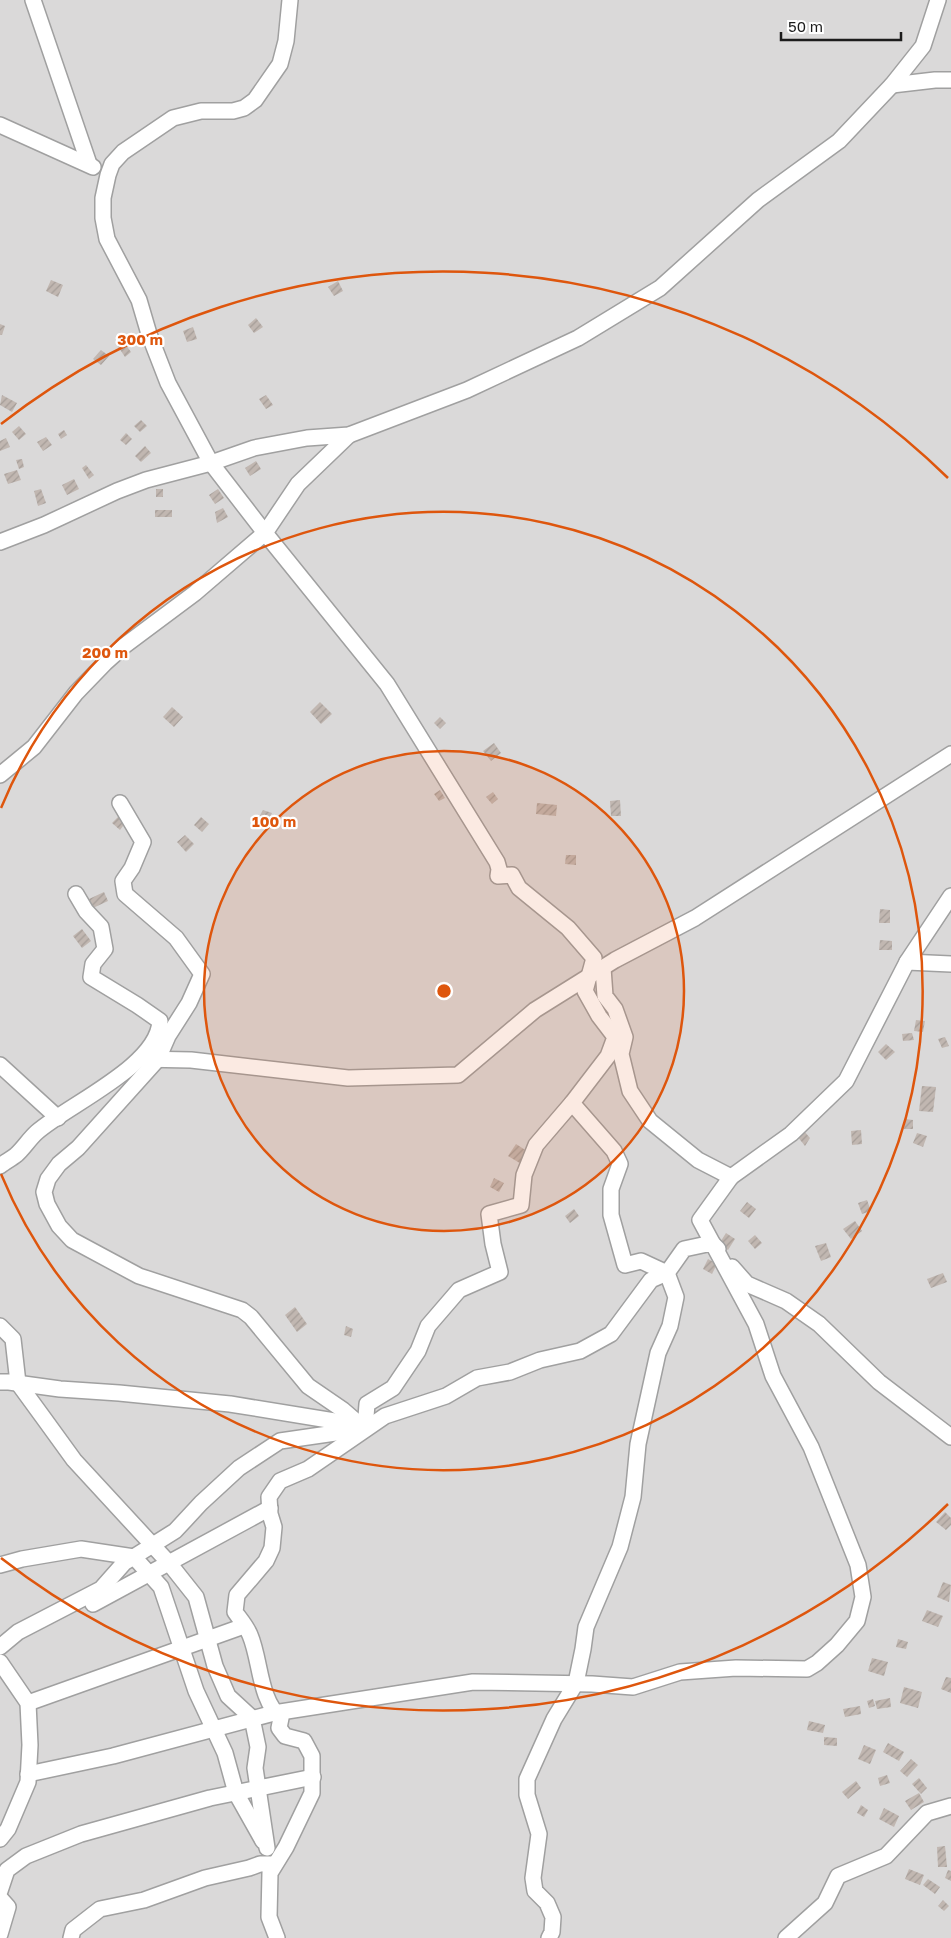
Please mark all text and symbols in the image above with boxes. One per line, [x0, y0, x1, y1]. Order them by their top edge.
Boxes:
scale bar [781, 10, 901, 42]
text: 50 m [788, 17, 823, 35]
text: 300 m [117, 330, 163, 348]
text: 200 m [82, 643, 128, 661]
text: 100 m [252, 812, 296, 830]
centre of rings [435, 982, 453, 1000]

